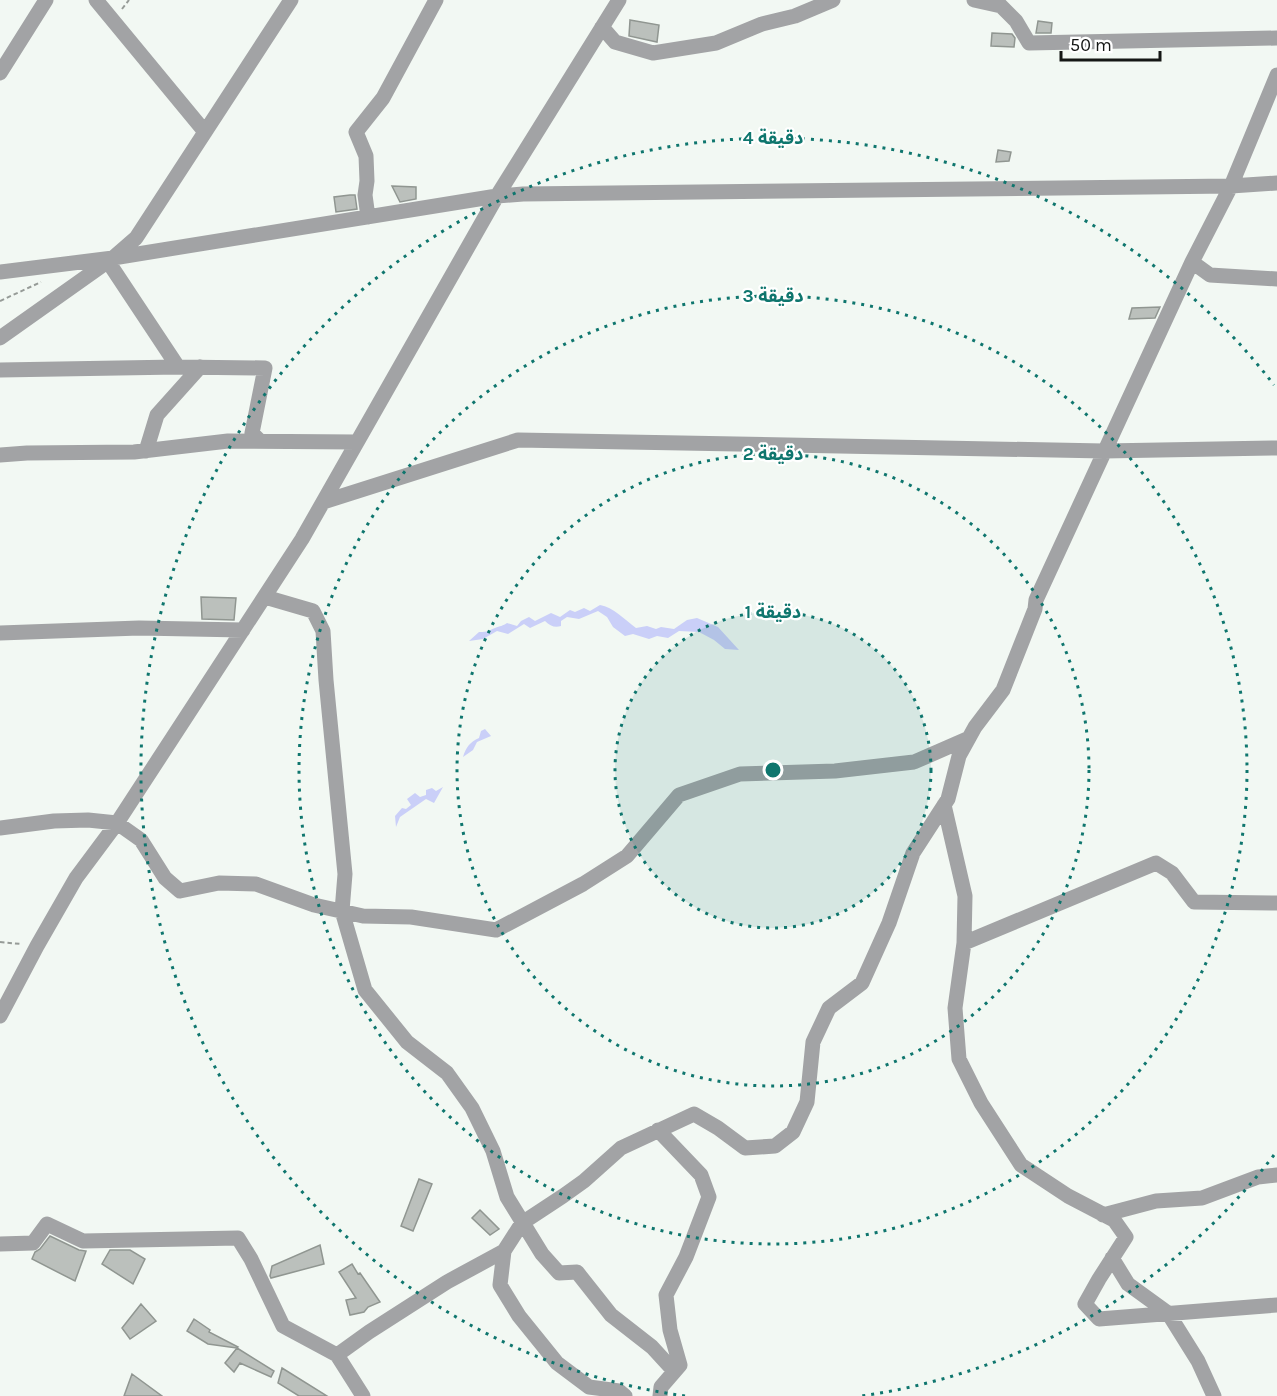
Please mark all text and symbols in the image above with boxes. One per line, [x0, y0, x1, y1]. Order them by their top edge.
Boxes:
scale bar [1061, 24, 1160, 62]
text: 50 m [1070, 34, 1112, 56]
text: 4 دقيقة [743, 127, 803, 149]
text: 3 دقيقة [742, 285, 804, 307]
text: 2 دقيقة [743, 443, 803, 465]
text: 1 دقيقة [745, 601, 801, 623]
centre of rings [763, 760, 783, 780]

